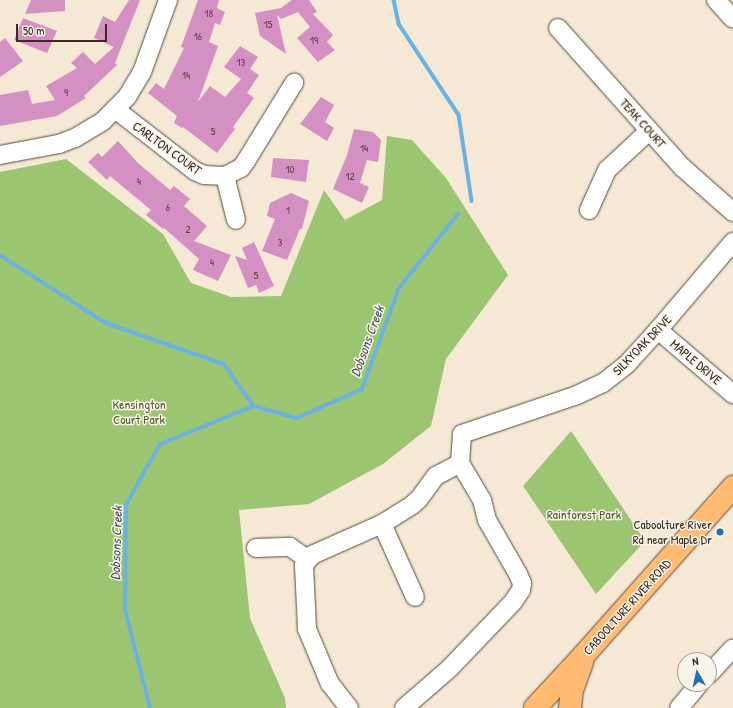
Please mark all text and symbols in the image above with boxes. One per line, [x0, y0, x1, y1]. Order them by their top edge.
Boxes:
house number: 18 [205, 6, 213, 20]
scale bar [18, 16, 109, 42]
house number: 15 [264, 17, 272, 31]
text: 50 m [23, 22, 44, 39]
house number: 16 [194, 29, 202, 43]
house number: 19 [310, 33, 318, 47]
house number: 13 [237, 55, 245, 69]
house number: 14 [182, 68, 190, 82]
house number: 9 [64, 85, 68, 99]
street label: TEAK COURT [617, 95, 669, 151]
street label: CARLTON COURT [130, 118, 204, 178]
house number: 5 [211, 124, 215, 138]
house number: 14 [360, 141, 368, 155]
house number: 10 [286, 162, 294, 176]
house number: 12 [345, 169, 355, 183]
house number: 4 [137, 174, 141, 188]
house number: 6 [166, 200, 170, 214]
house number: 1 [286, 203, 290, 217]
house number: 2 [185, 222, 191, 236]
house number: 3 [278, 235, 282, 249]
house number: 4 [210, 255, 214, 269]
house number: 5 [254, 268, 258, 282]
water label: Dobsons Creek [346, 303, 388, 379]
street label: SILKYOAK DRIVE [609, 312, 675, 378]
street label: MAPLE DRIVE [667, 336, 725, 388]
park label: Kensington Court Park [112, 397, 166, 428]
water label: Dobsons Creek [106, 506, 126, 580]
park label: Rainforest Park [547, 506, 621, 522]
place label: Caboolture River Rd near Maple Dr [633, 517, 712, 548]
marker: Caboolture River Rd near Maple Dr [715, 527, 725, 537]
street label: CABOOLTURE RIVER ROAD [580, 556, 674, 658]
north arrow [677, 652, 717, 692]
text: N [691, 654, 699, 669]

